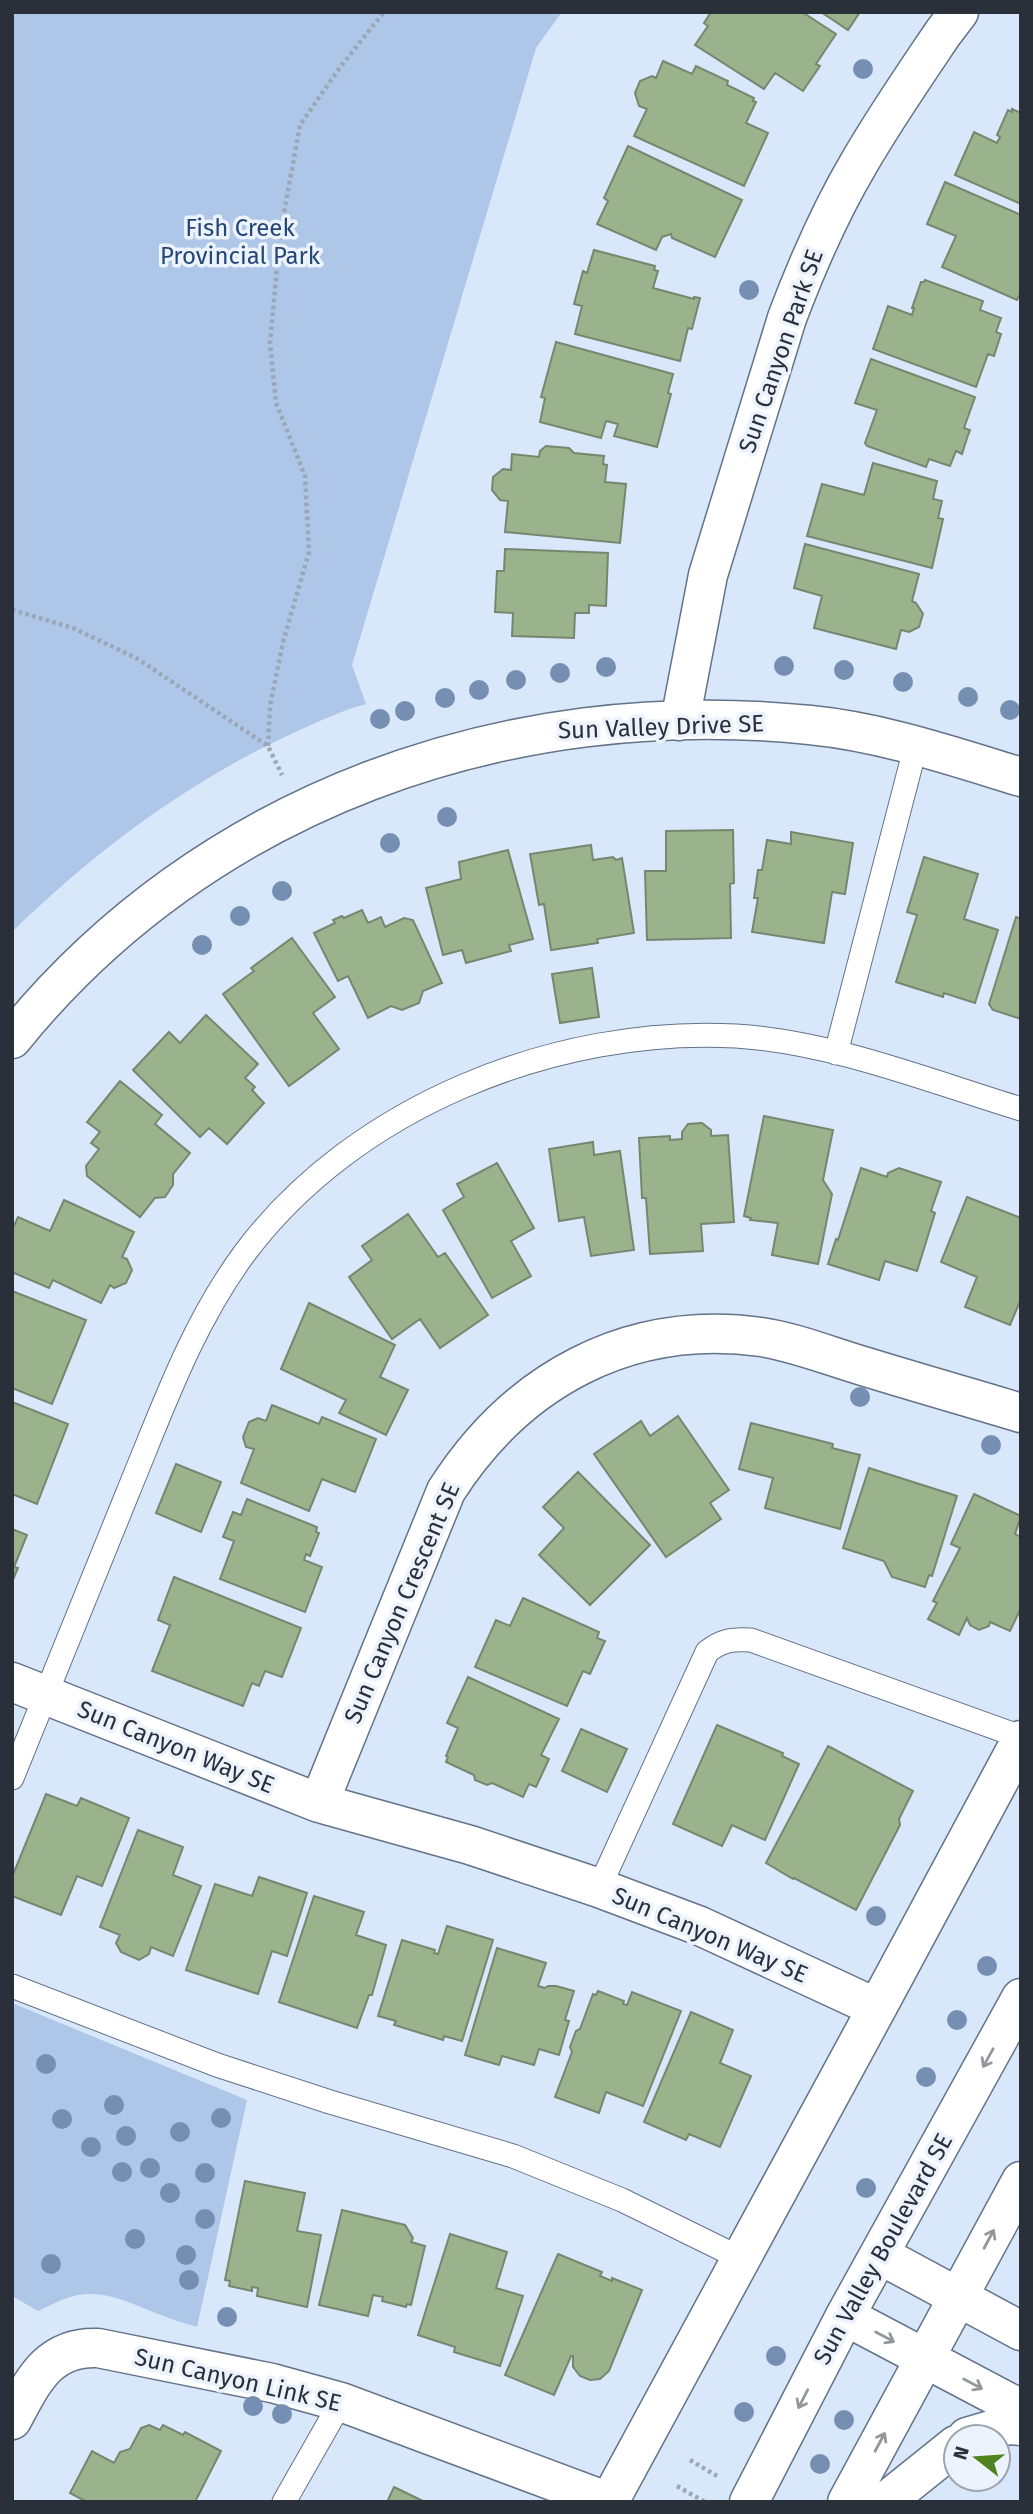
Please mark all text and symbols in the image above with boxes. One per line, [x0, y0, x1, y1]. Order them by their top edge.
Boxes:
park label: Fish Creek Provincial Park [160, 214, 321, 270]
street label: Sun Canyon Park SE [733, 246, 829, 456]
street label: Sun Valley Drive SE [557, 709, 765, 745]
street label: Sun Canyon Crescent SE [339, 1478, 465, 1728]
street label: Sun Canyon Way SE [74, 1695, 278, 1799]
street label: Sun Canyon Way SE [608, 1881, 812, 1989]
one-way arrow [981, 2047, 995, 2067]
street label: Sun Valley Boulevard SE [808, 2129, 958, 2369]
one-way arrow [983, 2229, 996, 2250]
one-way arrow [874, 2331, 895, 2345]
street label: Sun Canyon Link SE [132, 2343, 344, 2417]
one-way arrow [962, 2377, 983, 2391]
one-way arrow [795, 2388, 809, 2409]
north arrow [942, 2423, 1012, 2493]
one-way arrow [873, 2432, 887, 2452]
text: N [948, 2444, 974, 2463]

